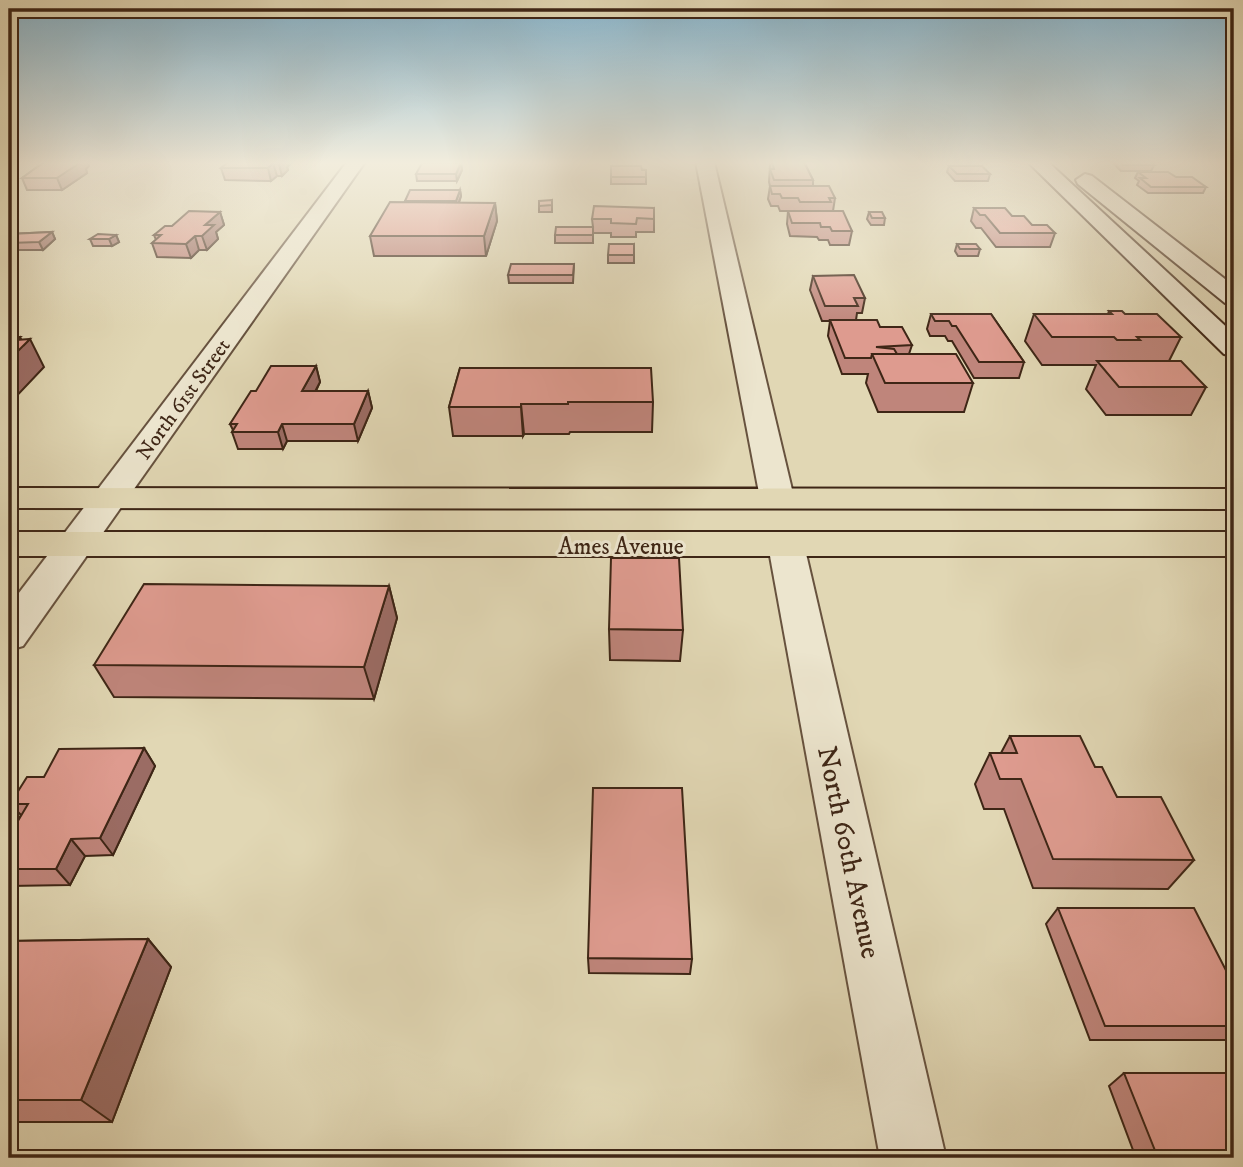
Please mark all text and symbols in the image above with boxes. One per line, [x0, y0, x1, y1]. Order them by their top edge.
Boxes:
street label: North 61st Street [131, 334, 237, 465]
street label: Ames Avenue [558, 532, 684, 562]
street label: North 60th Avenue [809, 743, 888, 962]

